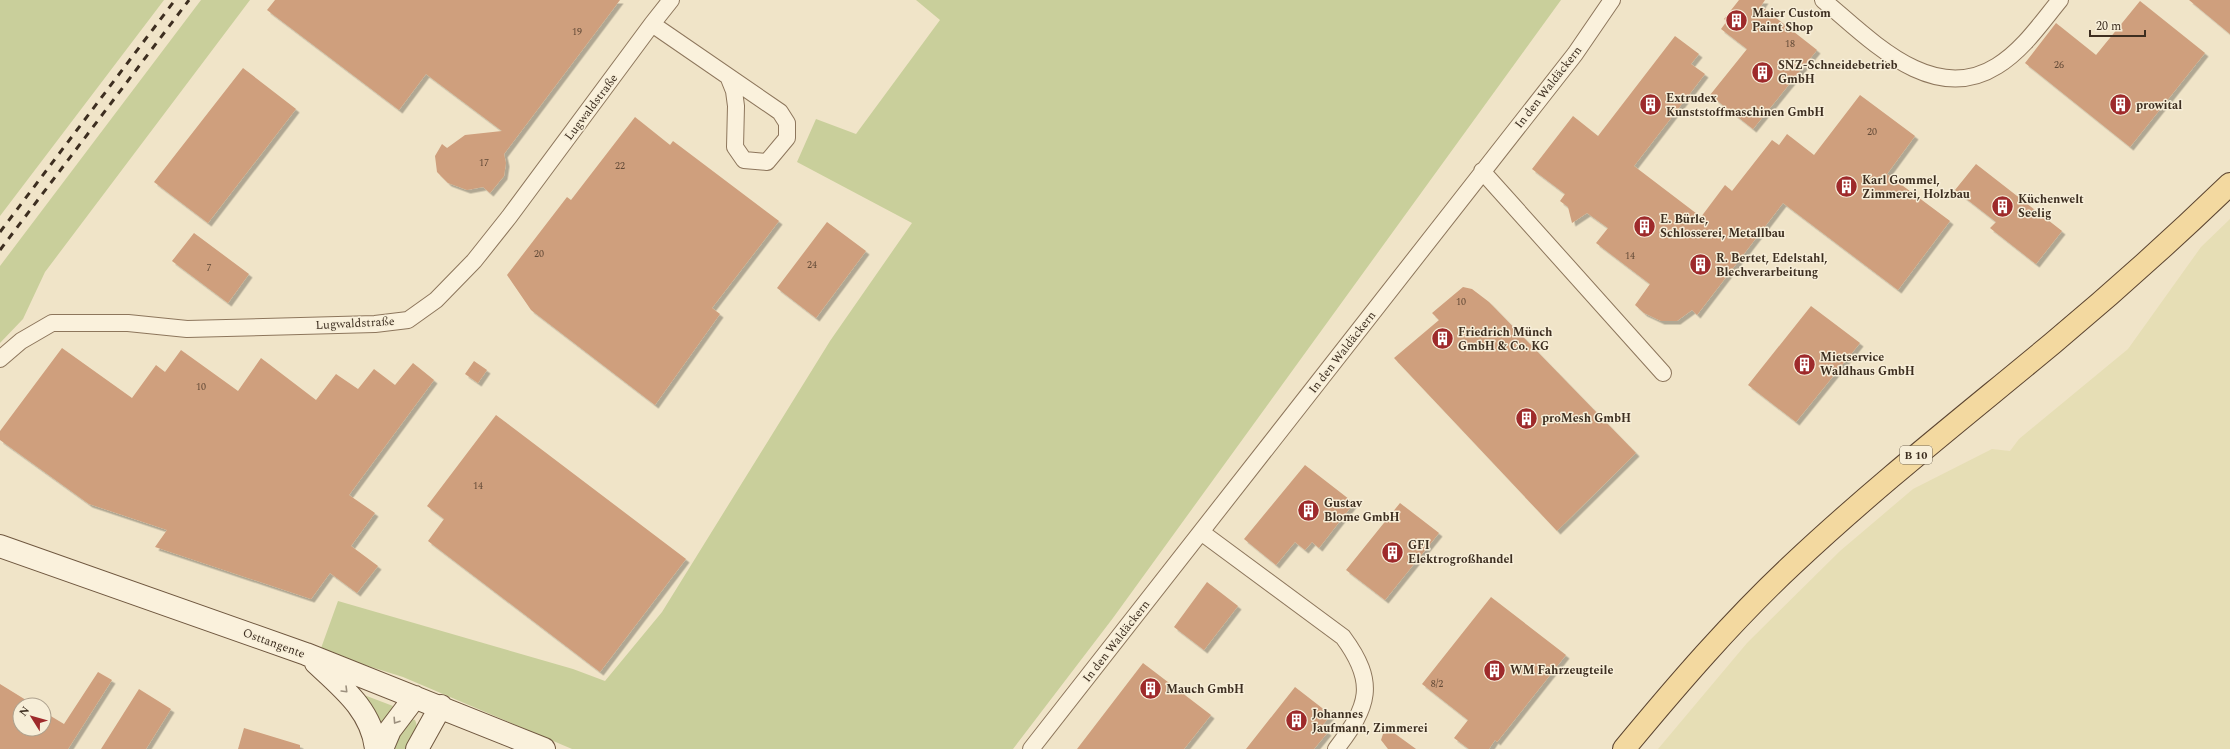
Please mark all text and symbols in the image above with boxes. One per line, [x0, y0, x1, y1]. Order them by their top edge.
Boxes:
place label: Maier Custom Paint Shop [1752, 4, 1831, 37]
building icon: Maier Custom Paint Shop [1724, 7, 1750, 33]
scale bar [2090, 12, 2145, 38]
text: 20 m [2096, 17, 2121, 36]
house number: 19 [572, 24, 582, 40]
house number: 18 [1785, 36, 1795, 52]
street label: In den Waldäckern [1510, 42, 1587, 133]
place label: SNZ-Schneidebetrieb GmbH [1778, 56, 1898, 89]
house number: 26 [2054, 57, 2064, 73]
building icon: SNZ-Schneidebetrieb GmbH [1750, 59, 1776, 85]
street label: Lugwaldstraße [560, 70, 623, 145]
place label: Extrudex Kunststoffmaschinen GmbH [1666, 89, 1824, 122]
building icon: Extrudex Kunststoffmaschinen GmbH [1638, 92, 1664, 118]
building icon: prowital [2108, 92, 2134, 118]
place label: prowital [2136, 96, 2182, 115]
house number: 20 [1867, 124, 1877, 140]
house number: 17 [479, 155, 489, 171]
house number: 22 [615, 158, 625, 174]
place label: Karl Gommel, Zimmerei, Holzbau [1862, 171, 1970, 204]
building icon: Karl Gommel, Zimmerei, Holzbau [1834, 174, 1860, 200]
place label: Küchenwelt Seelig [2018, 190, 2084, 223]
building icon: Küchenwelt Seelig [1989, 193, 2015, 219]
place label: E. Bürle, Schlosserei, Metallbau [1660, 210, 1785, 243]
building icon: E. Bürle, Schlosserei, Metallbau [1631, 213, 1657, 239]
house number: 20 [534, 246, 544, 262]
house number: 14 [1625, 248, 1635, 264]
place label: R. Bertet, Edelstahl, Blechverarbeitung [1716, 249, 1828, 282]
building icon: R. Bertet, Edelstahl, Blechverarbeitung [1687, 252, 1713, 278]
house number: 24 [807, 257, 817, 273]
house number: 7 [207, 260, 212, 276]
house number: 10 [1456, 294, 1466, 310]
street label: In den Waldäckern [1304, 307, 1381, 398]
street label: Lugwaldstraße [315, 312, 395, 335]
place label: Friedrich Münch GmbH & Co. KG [1458, 323, 1553, 356]
building icon: Friedrich Münch GmbH & Co. KG [1430, 326, 1456, 352]
place label: Mietservice Waldhaus GmbH [1820, 348, 1915, 381]
building icon: Mietservice Waldhaus GmbH [1791, 351, 1817, 377]
house number: 10 [196, 379, 206, 395]
building icon: proMesh GmbH [1513, 405, 1539, 431]
place label: proMesh GmbH [1542, 409, 1631, 428]
road number: B 10 [1900, 446, 1932, 464]
house number: 14 [473, 478, 483, 494]
place label: Gustav Blome GmbH [1324, 494, 1399, 527]
building icon: Gustav Blome GmbH [1295, 497, 1321, 523]
place label: GFI Elektrogroßhandel [1408, 536, 1513, 569]
building icon: GFI Elektrogroßhandel [1379, 539, 1405, 565]
street label: In den Waldäckern [1078, 596, 1155, 687]
street label: Osttangente [240, 623, 308, 664]
building icon: WM Fahrzeugteile [1481, 657, 1507, 683]
place label: WM Fahrzeugteile [1510, 661, 1613, 680]
building icon: Mauch GmbH [1137, 676, 1163, 702]
house number: 8/2 [1431, 676, 1443, 692]
place label: Mauch GmbH [1166, 680, 1244, 699]
one-way arrow [340, 685, 348, 693]
north arrow [12, 697, 52, 737]
text: N [15, 703, 34, 720]
place label: Johannes Jaufmann, Zimmerei [1312, 705, 1428, 738]
building icon: Johannes Jaufmann, Zimmerei [1284, 708, 1310, 734]
one-way arrow [393, 717, 401, 724]

